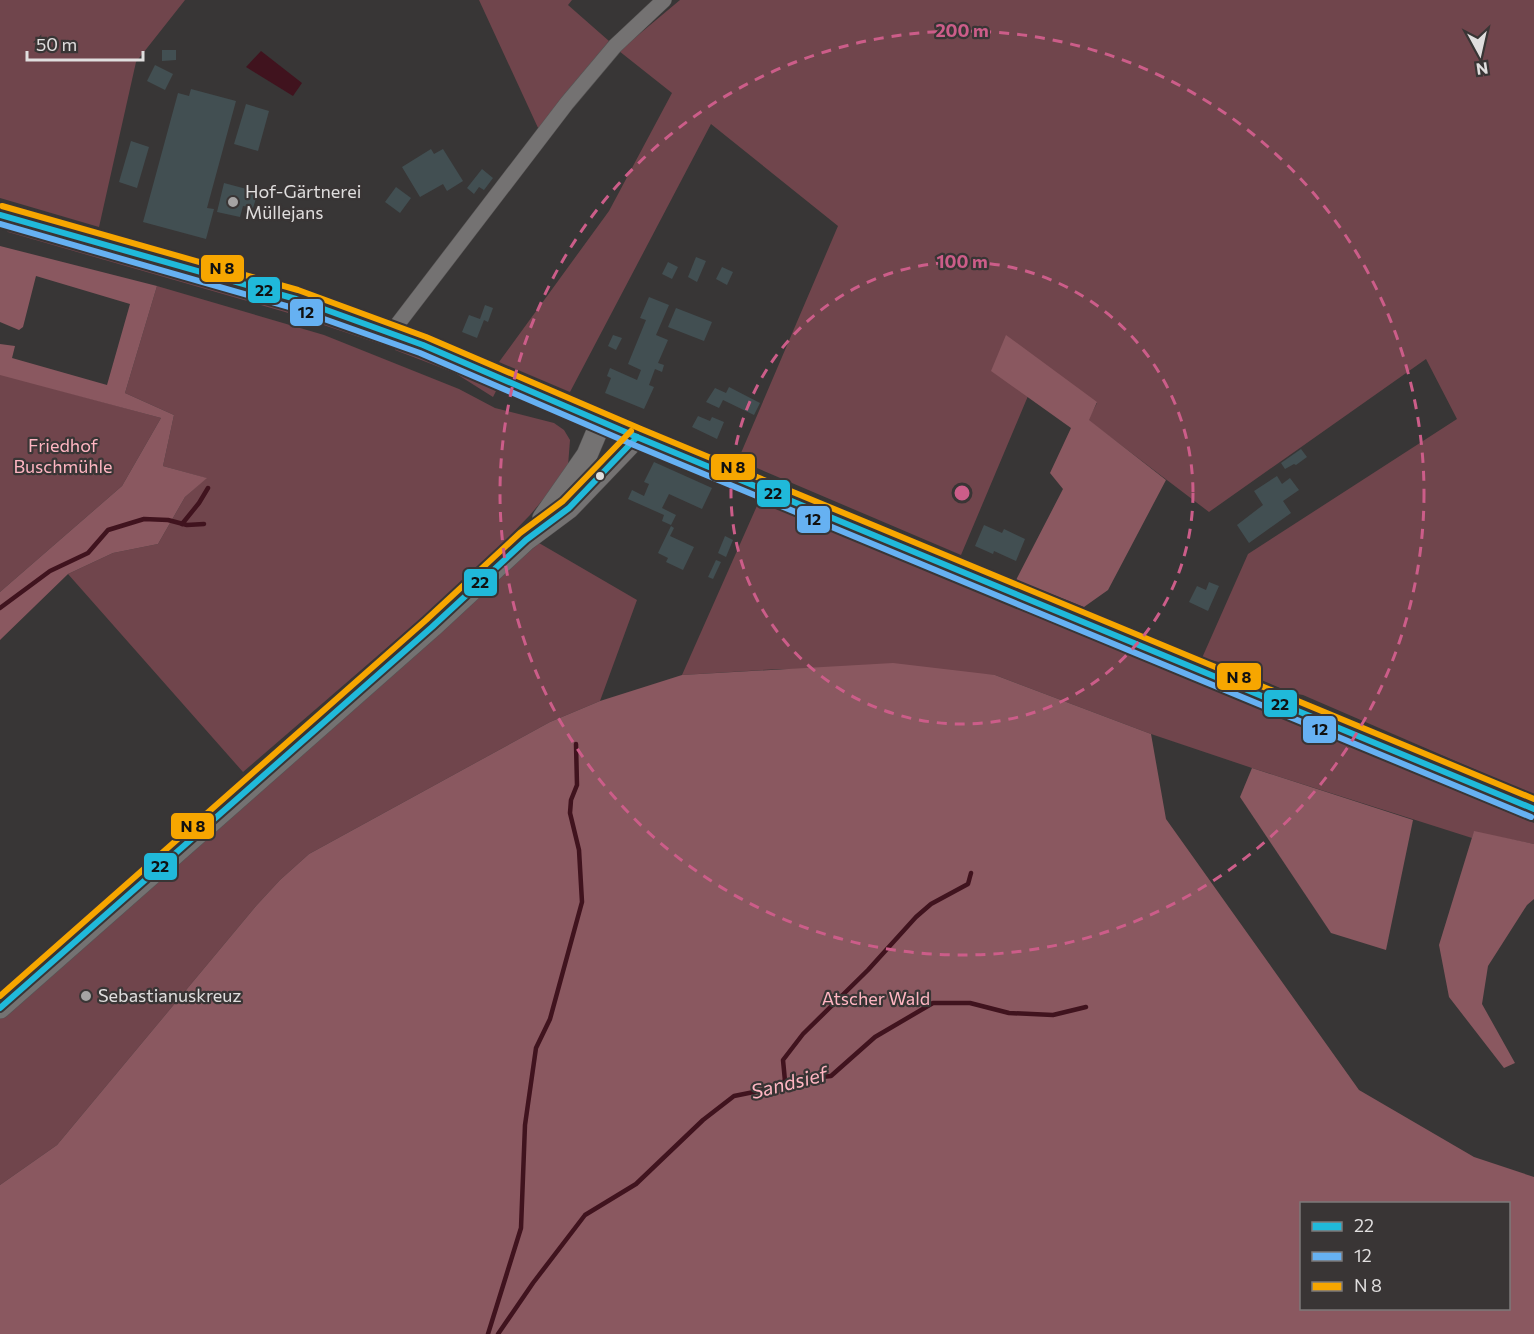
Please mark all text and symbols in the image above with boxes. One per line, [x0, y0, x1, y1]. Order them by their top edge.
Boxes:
text: 200 m [935, 19, 989, 41]
scale bar [27, 24, 142, 62]
north arrow [1450, 24, 1510, 84]
text: 50 m [36, 33, 77, 55]
text: N [1475, 59, 1489, 80]
place label: Hof-Gärtnerei Müllejans [245, 180, 361, 223]
marker: Hof-Gärtnerei Müllejans [226, 195, 240, 209]
text: 100 m [936, 250, 988, 272]
line badge: N 8 [200, 254, 245, 283]
text: N 8 [210, 258, 235, 277]
line badge: 22 [247, 276, 281, 304]
text: 22 [255, 280, 273, 299]
line badge: 12 [289, 298, 324, 327]
text: 12 [298, 302, 314, 321]
park label: Friedhof Buschmühle [13, 434, 113, 477]
line badge: N 8 [710, 453, 756, 481]
text: N 8 [721, 457, 746, 476]
unlabelled marker [594, 470, 606, 482]
line badge: 22 [756, 479, 791, 508]
text: 22 [764, 483, 782, 502]
centre of rings [952, 483, 972, 503]
line badge: 12 [796, 505, 831, 534]
text: 12 [805, 509, 821, 528]
line badge: 22 [463, 568, 498, 597]
text: 22 [471, 572, 489, 591]
line badge: N 8 [1216, 662, 1262, 691]
text: N 8 [1227, 667, 1252, 686]
line badge: 22 [1263, 689, 1298, 718]
text: 22 [1271, 694, 1289, 713]
line badge: 12 [1302, 715, 1337, 744]
text: 12 [1312, 719, 1328, 738]
line badge: N 8 [170, 812, 215, 840]
text: N 8 [181, 816, 206, 835]
line badge: 22 [143, 852, 178, 881]
text: 22 [151, 856, 169, 875]
place label: Sebastianuskreuz [98, 984, 241, 1006]
park label: Atscher Wald [822, 987, 930, 1009]
marker: Sebastianuskreuz [79, 989, 93, 1003]
water label: Sandsief [748, 1060, 831, 1103]
legend [1300, 1202, 1510, 1310]
text: 22 [1354, 1214, 1374, 1236]
text: 12 [1354, 1244, 1372, 1266]
text: N 8 [1354, 1274, 1382, 1296]

